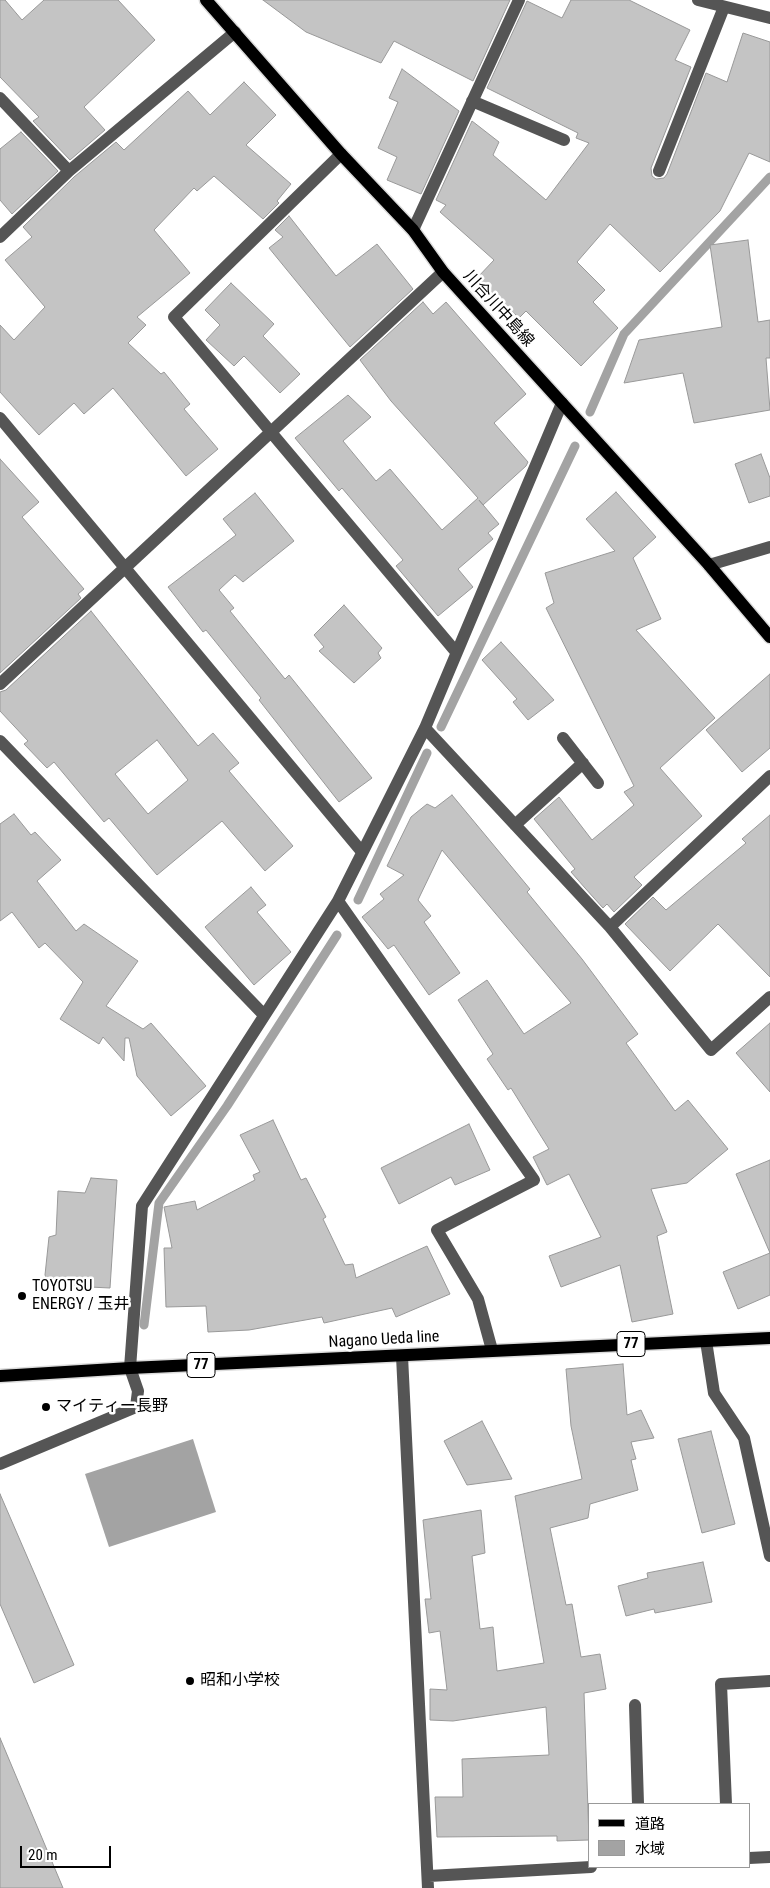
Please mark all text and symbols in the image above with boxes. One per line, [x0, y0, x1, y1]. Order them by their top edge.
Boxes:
street label: 川合川中島線 [459, 267, 537, 351]
place label: TOYOTSU ENERGY / 玉井 [32, 1277, 129, 1315]
marker: TOYOTSU ENERGY / 玉井 [16, 1290, 28, 1302]
street label: Nagano Ueda line [328, 1328, 440, 1352]
road number: 77 [617, 1332, 645, 1356]
road number: 77 [187, 1352, 215, 1378]
place label: マイティー長野 [56, 1397, 168, 1417]
marker: マイティー長野 [40, 1401, 52, 1413]
place label: 昭和小学校 [200, 1671, 280, 1691]
marker: 昭和小学校 [184, 1675, 196, 1687]
legend [588, 1803, 750, 1868]
text: 道路 [635, 1815, 665, 1833]
scale bar [22, 1836, 114, 1868]
text: 水域 [635, 1840, 665, 1858]
text: 20 m [28, 1846, 58, 1864]

